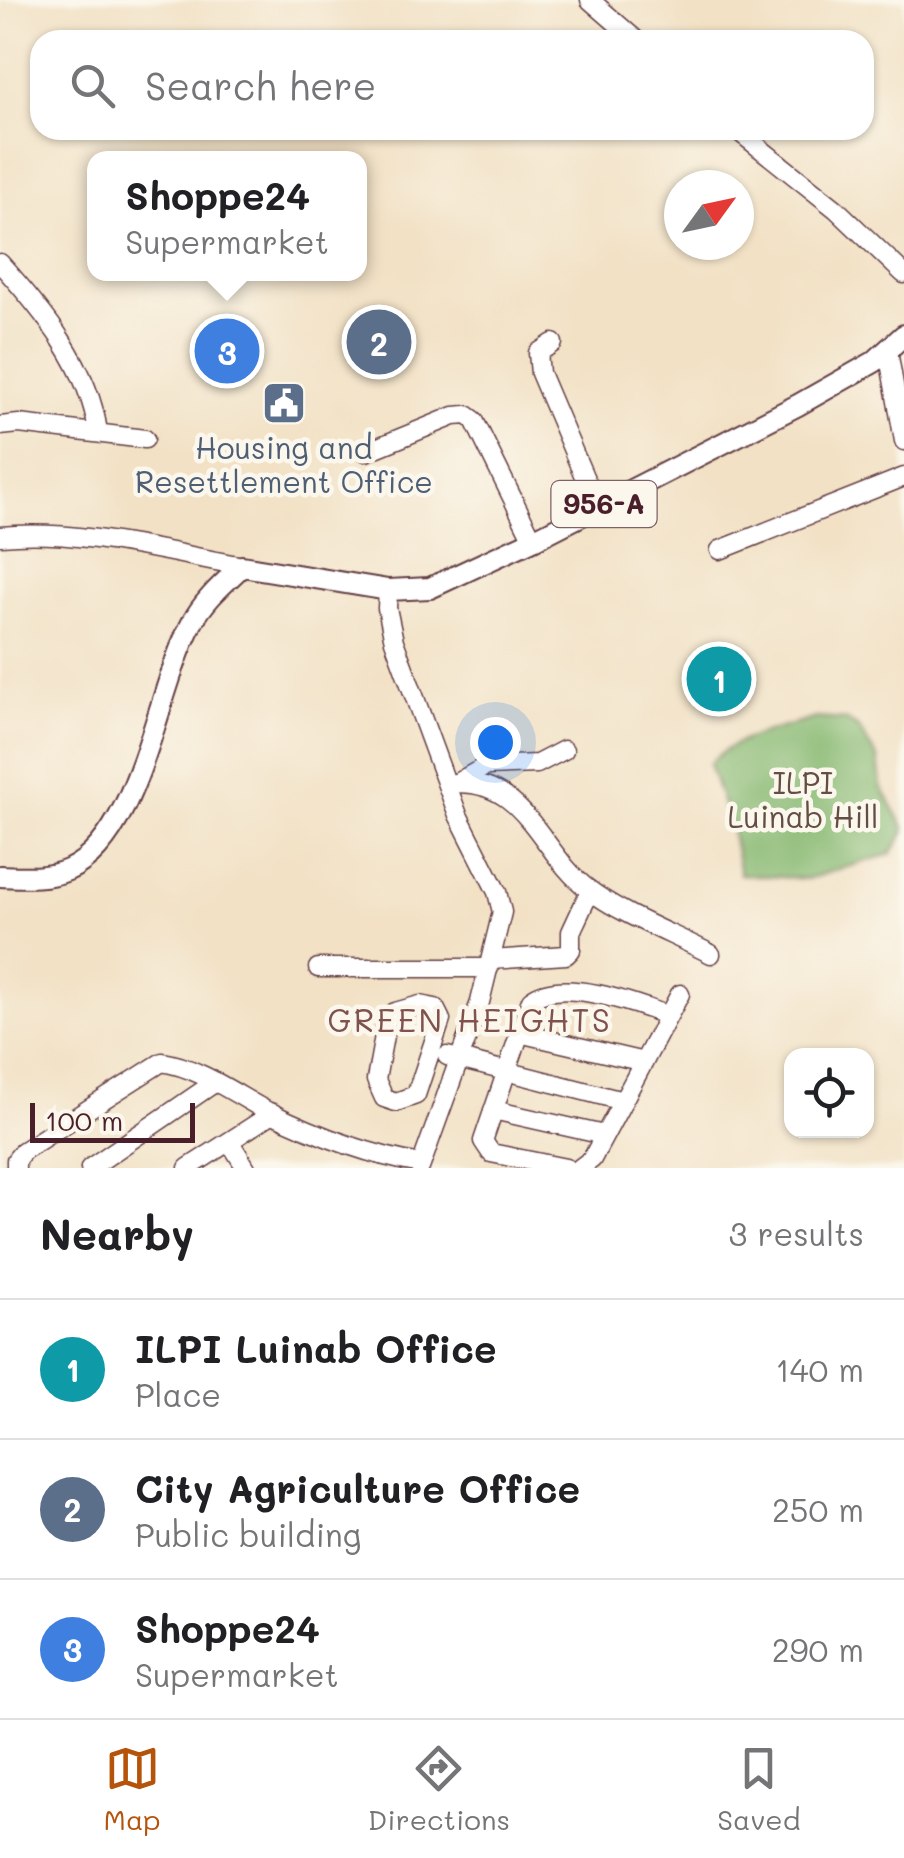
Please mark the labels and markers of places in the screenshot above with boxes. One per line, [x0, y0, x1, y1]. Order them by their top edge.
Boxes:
pin: 2 [346, 304, 412, 380]
pin: 3 [194, 314, 260, 388]
public building icon: Housing and Resettlement Office [261, 380, 307, 426]
place label: Housing and Resettlement Office [135, 427, 433, 501]
pin: 1 [686, 642, 752, 716]

